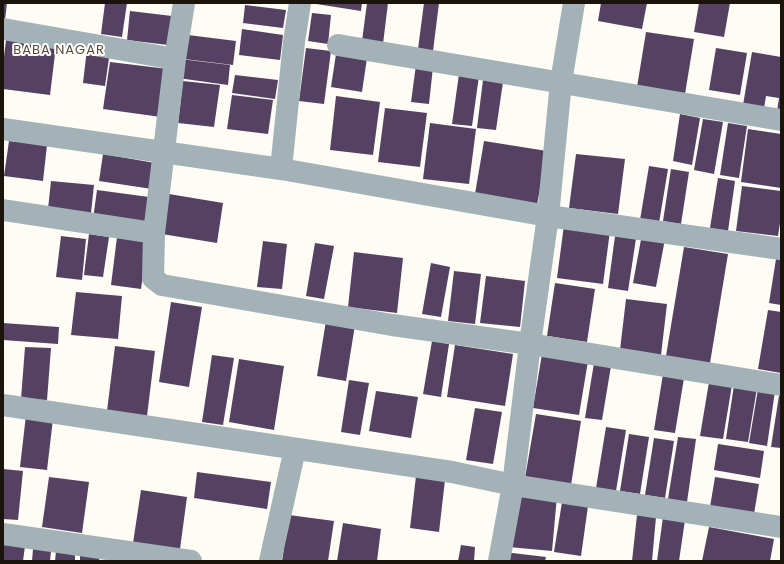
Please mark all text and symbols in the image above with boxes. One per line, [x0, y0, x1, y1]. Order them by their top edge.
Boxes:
district label: BABA NAGAR [13, 43, 105, 59]

